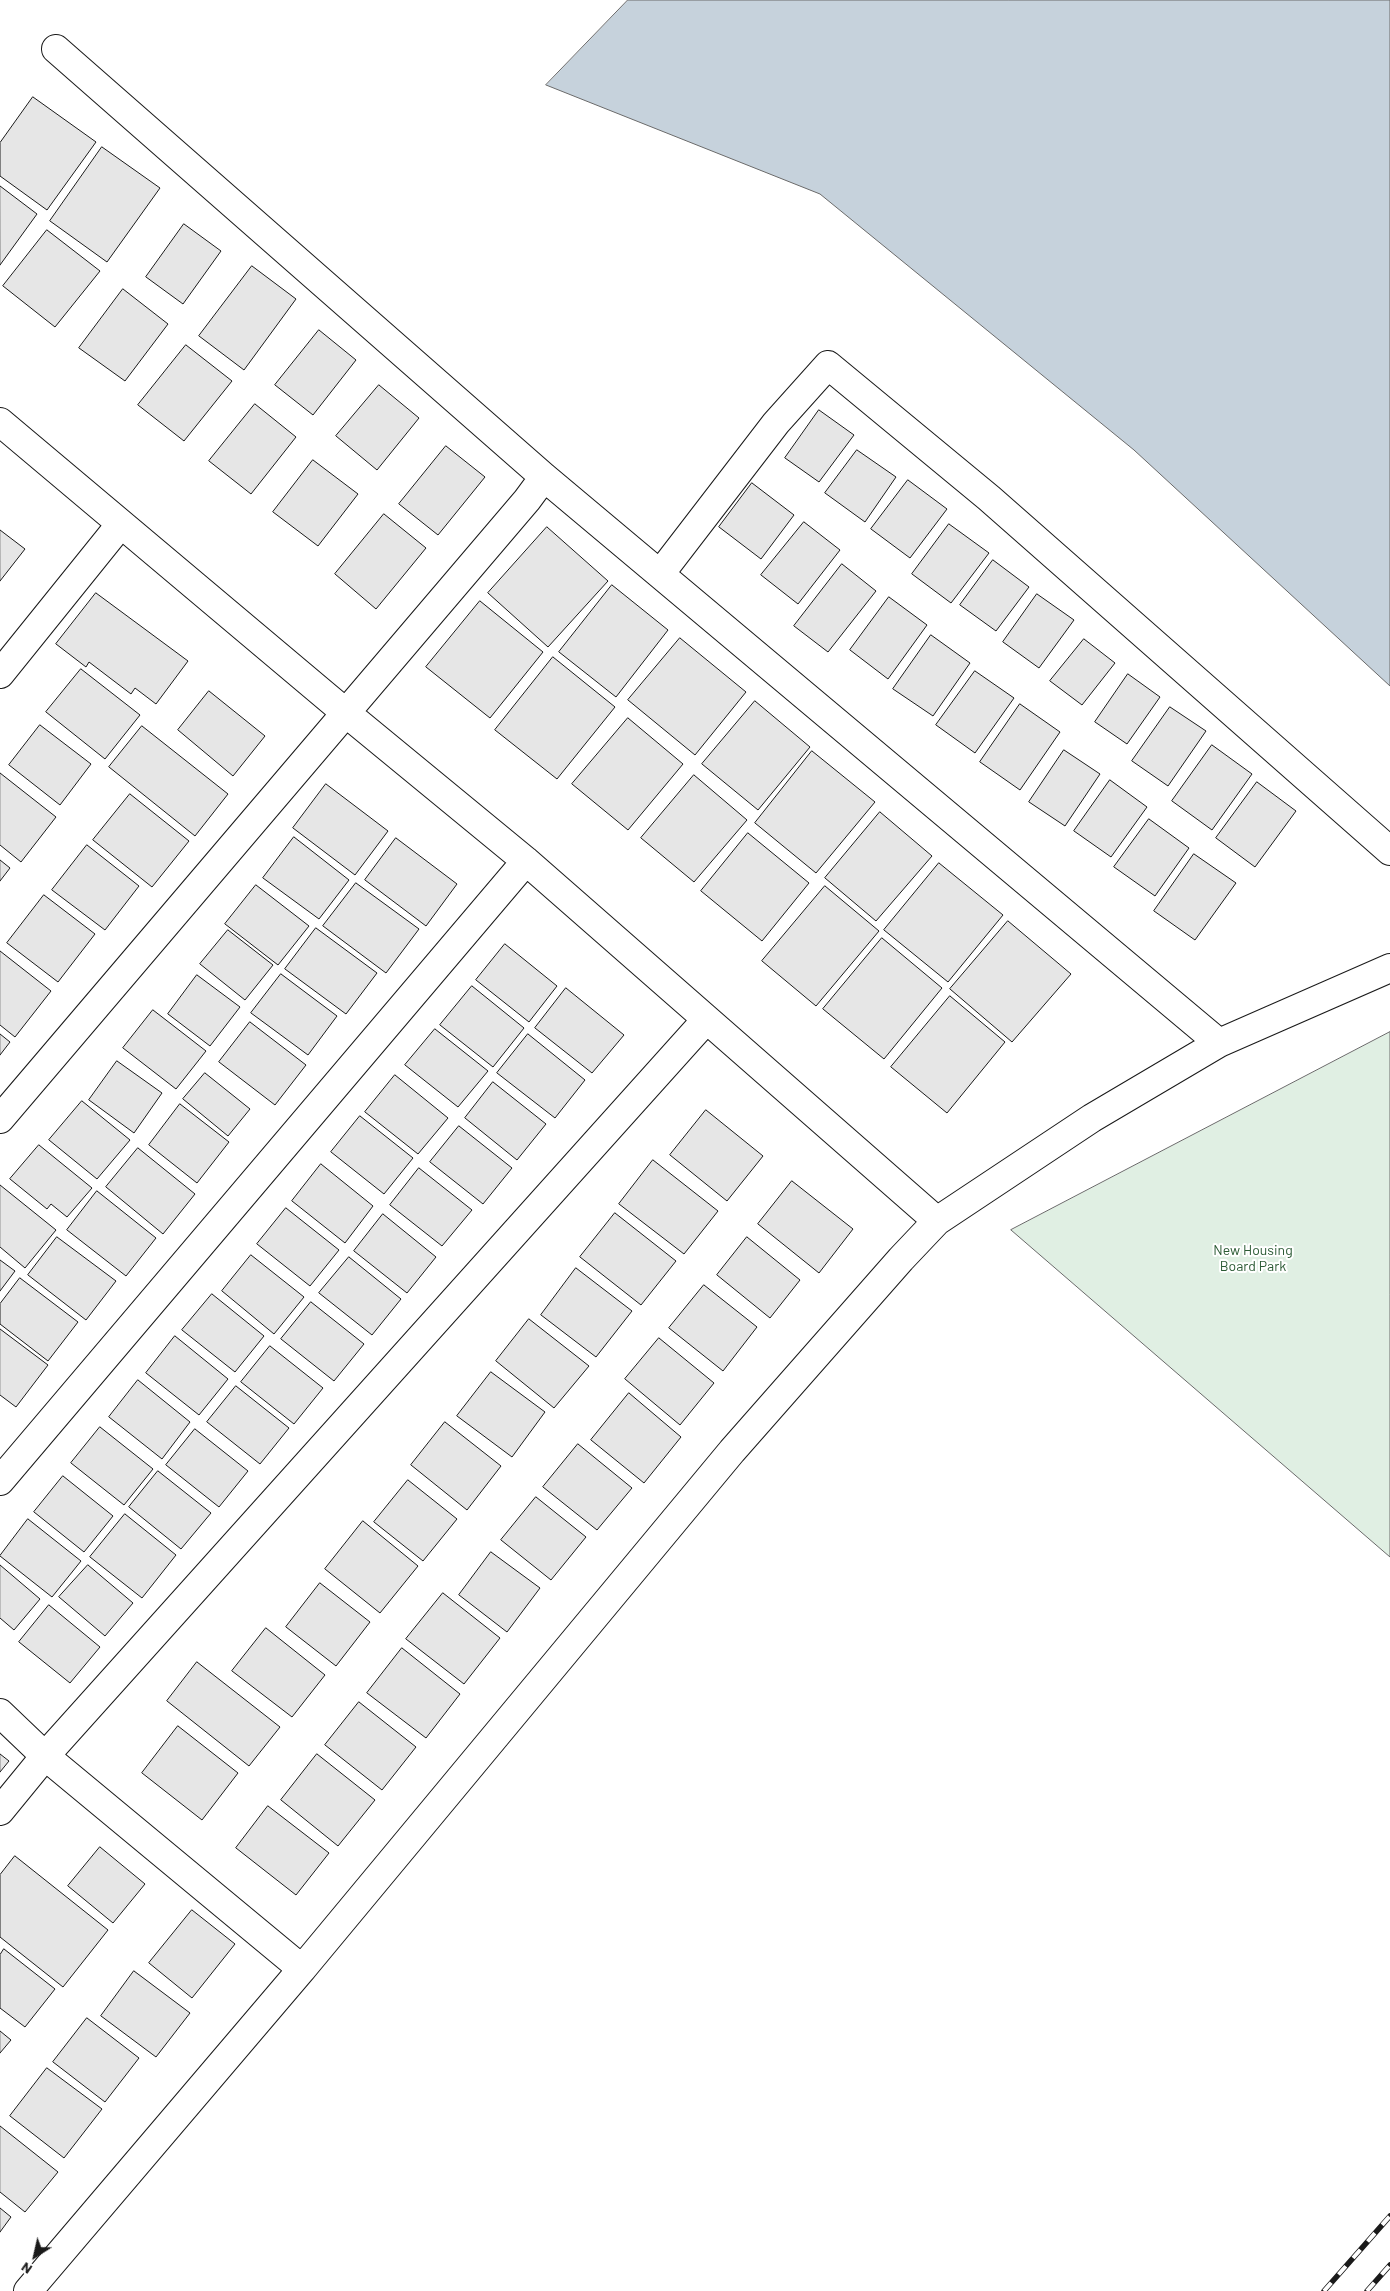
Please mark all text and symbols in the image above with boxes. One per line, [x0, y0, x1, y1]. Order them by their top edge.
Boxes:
park label: New Housing Board Park [1213, 1242, 1293, 1274]
north arrow [10, 2231, 60, 2281]
text: N [17, 2259, 35, 2278]

